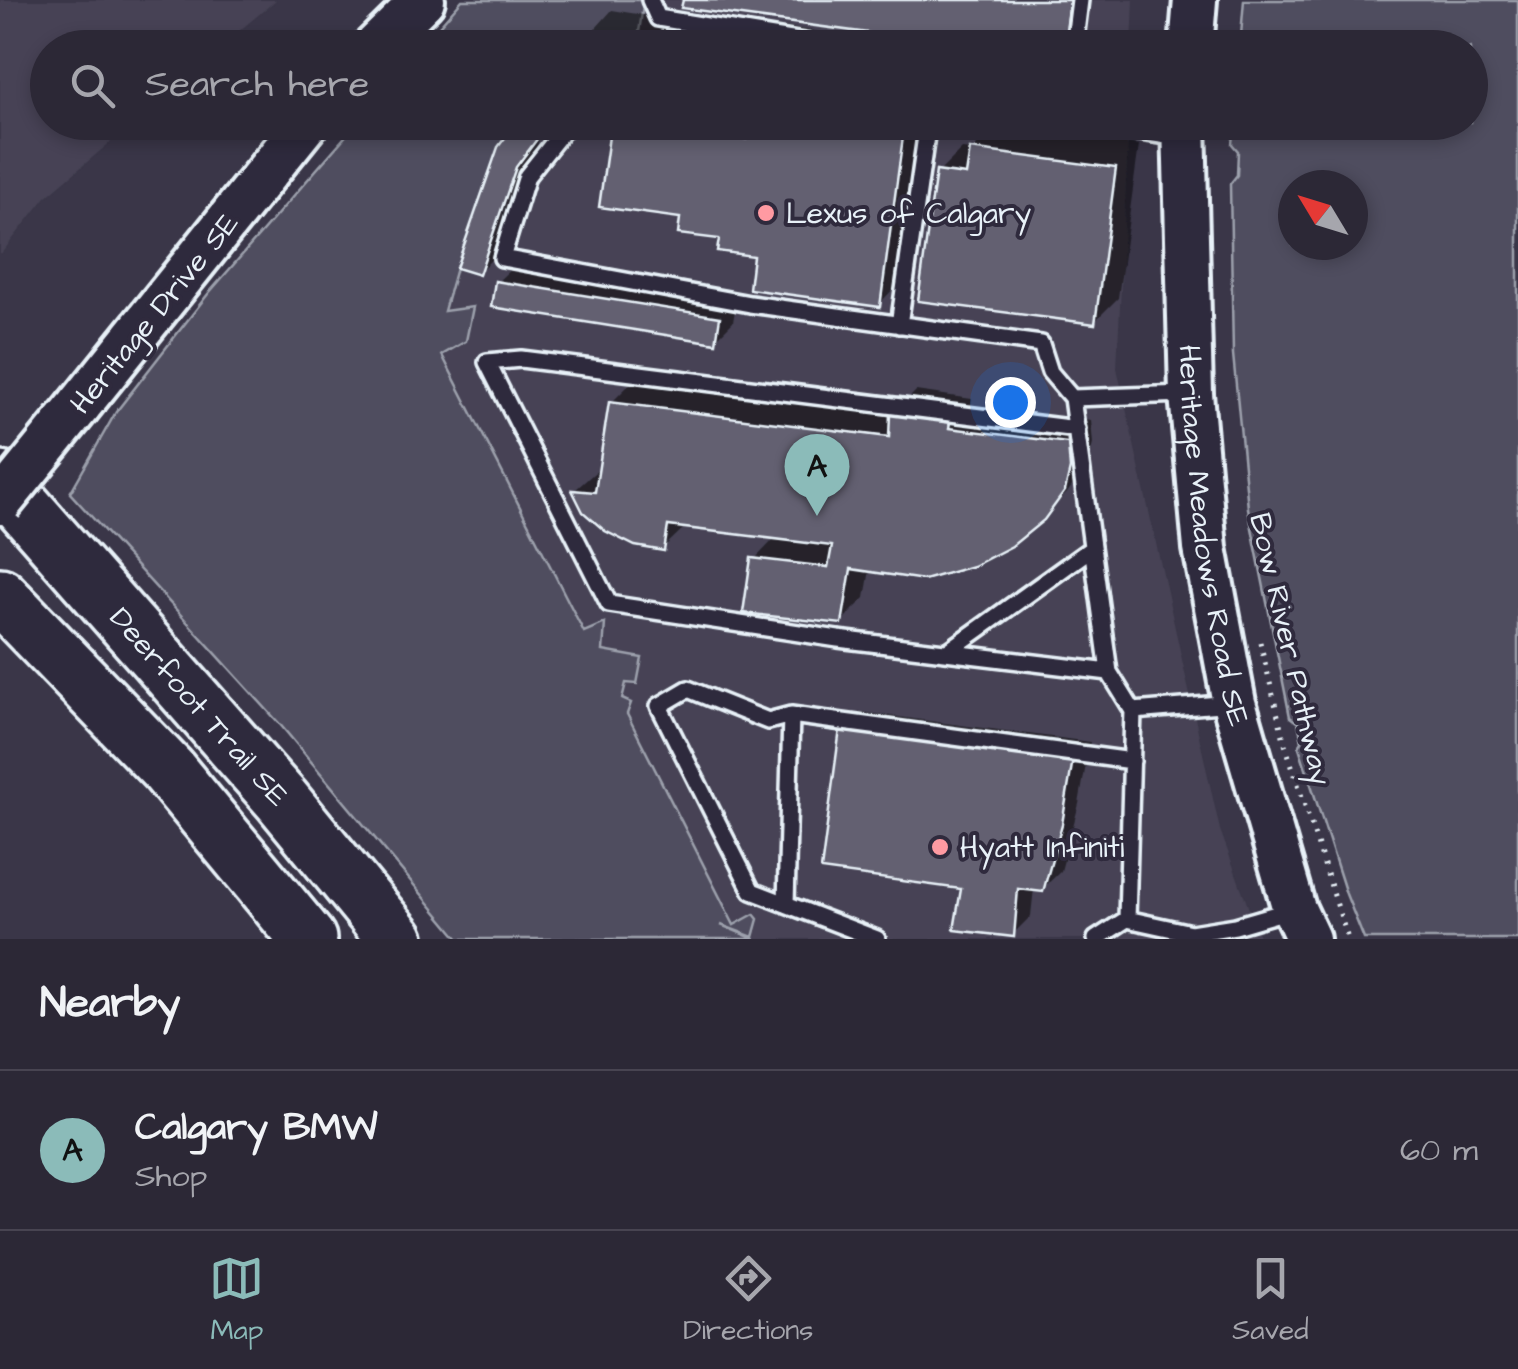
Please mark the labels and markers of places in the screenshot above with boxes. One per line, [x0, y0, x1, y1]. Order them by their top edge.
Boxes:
place label: Lexus of Calgary [786, 193, 1031, 236]
marker: Lexus of Calgary [755, 202, 777, 224]
pin: A [784, 434, 850, 516]
place label: Hyatt Infiniti [960, 827, 1125, 870]
marker: Hyatt Infiniti [929, 836, 951, 858]

